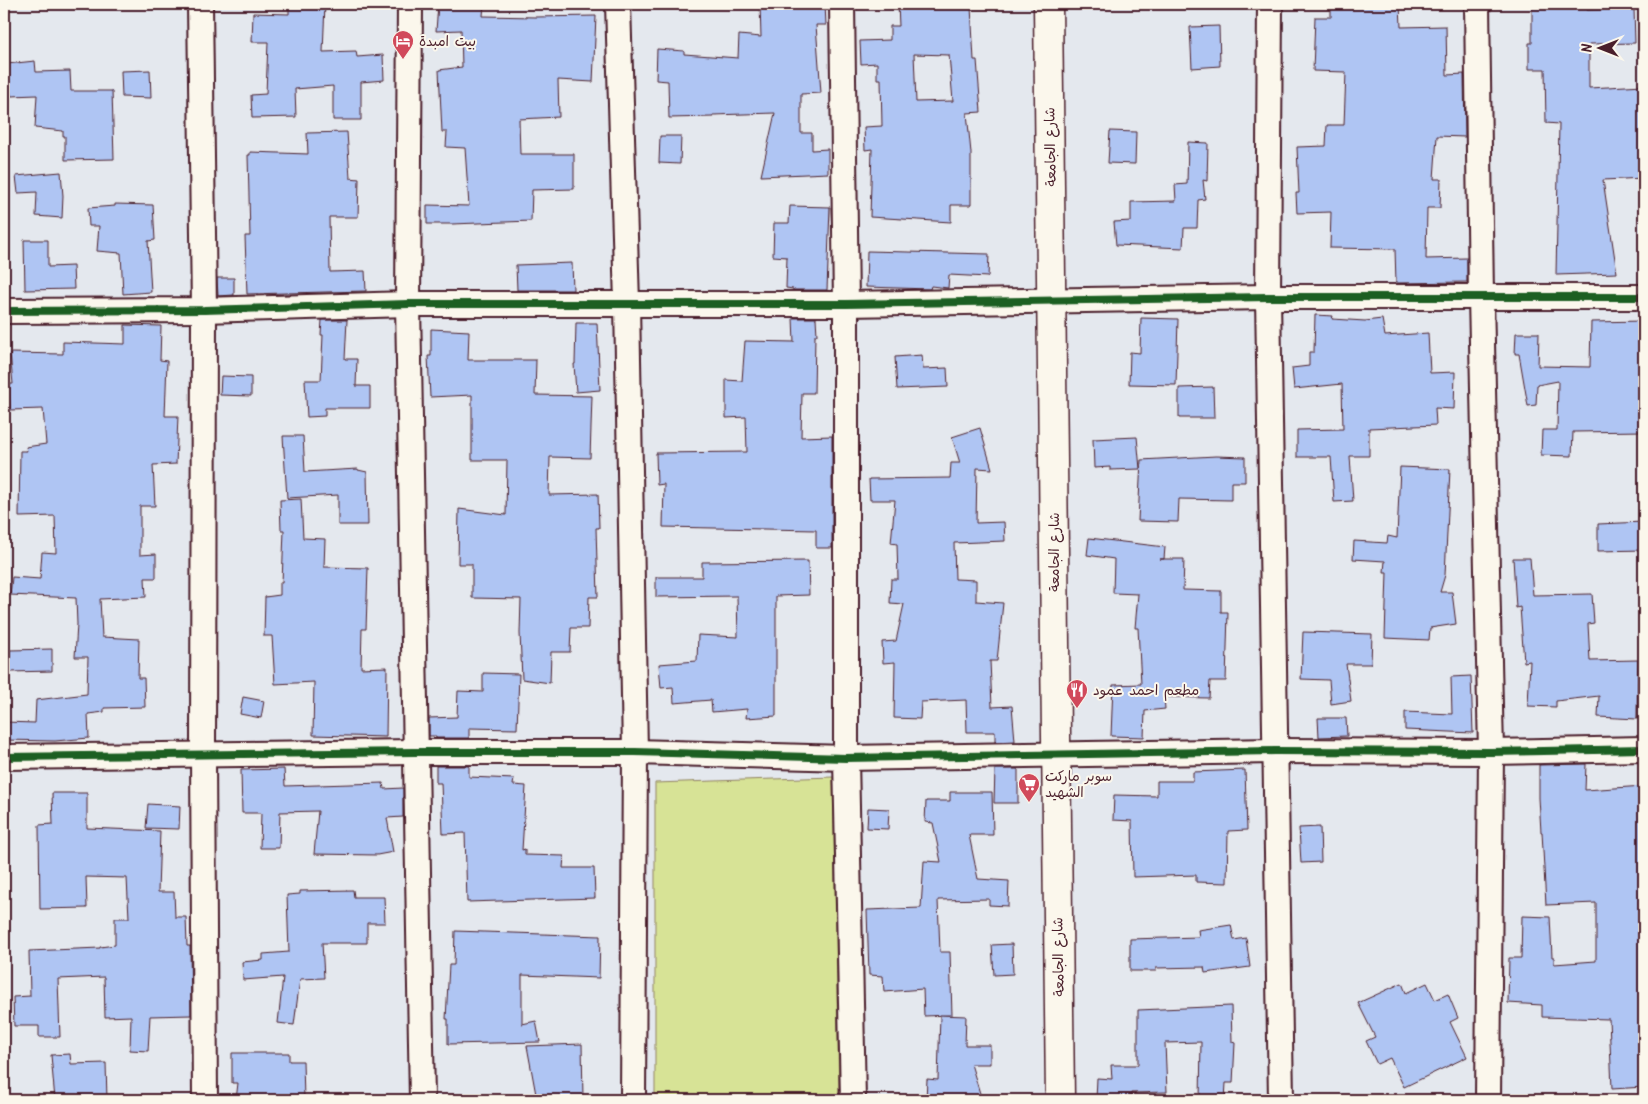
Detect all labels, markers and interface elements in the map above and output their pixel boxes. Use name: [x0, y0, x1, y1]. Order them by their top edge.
north arrow: [1576, 22, 1626, 72]
hotel icon: بيت امبدة: [391, 29, 415, 60]
place label: بيت امبدة: [419, 31, 476, 53]
text: N: [1577, 43, 1599, 52]
street label: شارع الجامعة: [1039, 107, 1063, 187]
street label: شارع الجامعة: [1044, 512, 1066, 592]
restaurant icon: مطعم احمد عمود: [1065, 678, 1089, 709]
place label: مطعم احمد عمود: [1093, 680, 1199, 702]
place label: سوبر ماركت الشهيد: [1045, 766, 1112, 804]
supermarket icon: سوبر ماركت الشهيد: [1017, 772, 1041, 803]
street label: شارع الجامعة: [1047, 917, 1071, 997]

